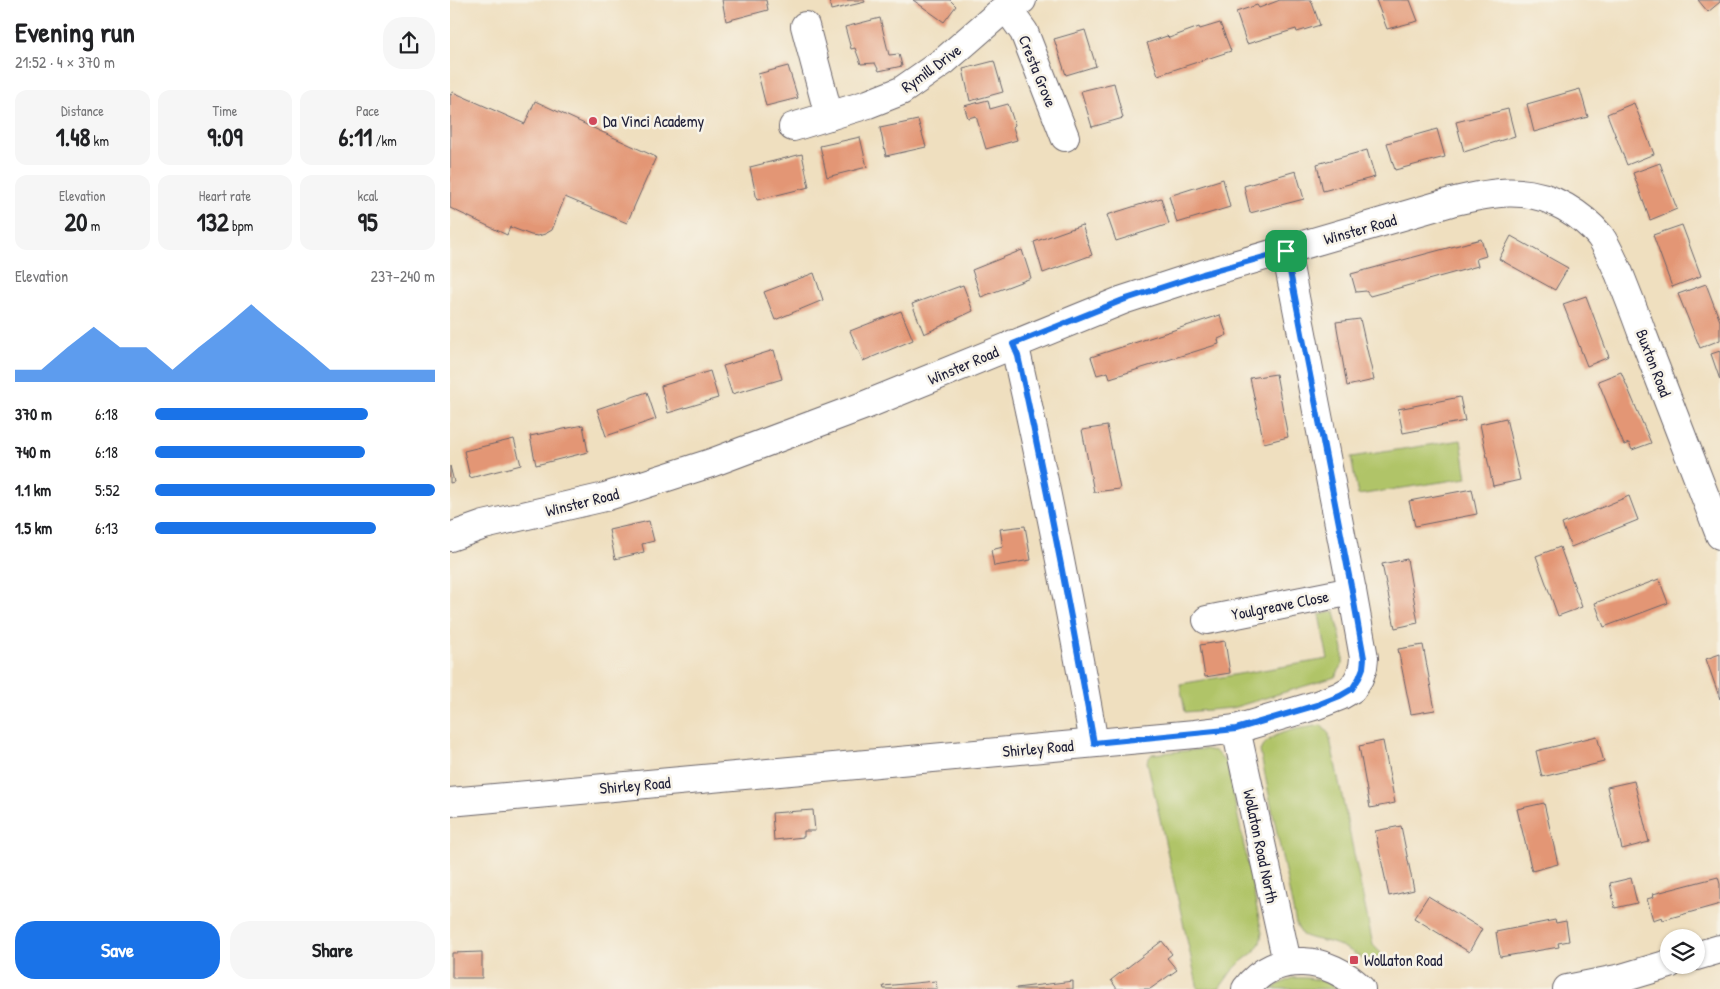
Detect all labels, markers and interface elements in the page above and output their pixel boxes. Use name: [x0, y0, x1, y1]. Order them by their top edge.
text: Evening run: [15, 13, 135, 51]
button: share: [383, 17, 435, 69]
street label: Cresta Grove: [1014, 32, 1063, 111]
street label: Rymill Drive: [897, 38, 966, 97]
text: 21:52 · 4 × 370 m: [15, 51, 115, 73]
text: Distance: [61, 101, 104, 120]
text: Time: [213, 101, 237, 120]
text: Pace: [356, 101, 379, 120]
place label: Da Vinci Academy: [603, 110, 705, 132]
marker: Da Vinci Academy: [587, 115, 599, 127]
text: 1.48: [56, 120, 90, 154]
text: 9:09: [207, 120, 243, 154]
text: 6:11: [338, 120, 372, 154]
text: km: [90, 131, 109, 150]
text: /km: [372, 131, 397, 150]
text: Elevation: [59, 186, 106, 205]
text: Heart rate: [199, 186, 251, 205]
text: kcal: [357, 186, 378, 205]
text: 20: [65, 205, 87, 239]
text: 132: [197, 205, 229, 239]
text: 95: [358, 205, 378, 239]
street label: Winster Road: [1321, 208, 1399, 250]
text: m: [87, 216, 100, 235]
text: bpm: [229, 216, 253, 235]
pin: [1265, 230, 1307, 272]
icon: arrive: [1272, 237, 1300, 265]
text: Elevation: [15, 265, 68, 287]
text: 237–240 m: [370, 265, 435, 287]
street label: Buxton Road: [1631, 326, 1677, 400]
street label: Winster Road: [924, 340, 1002, 390]
text: 370 m: [15, 403, 52, 425]
text: 6:18: [95, 403, 118, 425]
text: 740 m: [15, 441, 51, 463]
text: 6:18: [95, 441, 118, 463]
text: 1.1 km: [15, 479, 51, 501]
text: 5:52: [95, 479, 120, 501]
street label: Winster Road: [543, 482, 621, 522]
text: 1.5 km: [15, 517, 52, 539]
text: 6:13: [95, 517, 118, 539]
street label: Youlgreave Close: [1230, 585, 1331, 625]
street label: Shirley Road: [1002, 734, 1074, 762]
street label: Shirley Road: [599, 771, 671, 799]
street label: Wollaton Road North: [1238, 787, 1284, 905]
button: Save: [15, 921, 220, 979]
button: Share: [230, 921, 435, 979]
map controls: [1660, 929, 1705, 974]
button: layers: [1660, 929, 1705, 974]
place label: Wollaton Road: [1364, 949, 1443, 971]
marker: Wollaton Road: [1348, 954, 1360, 966]

